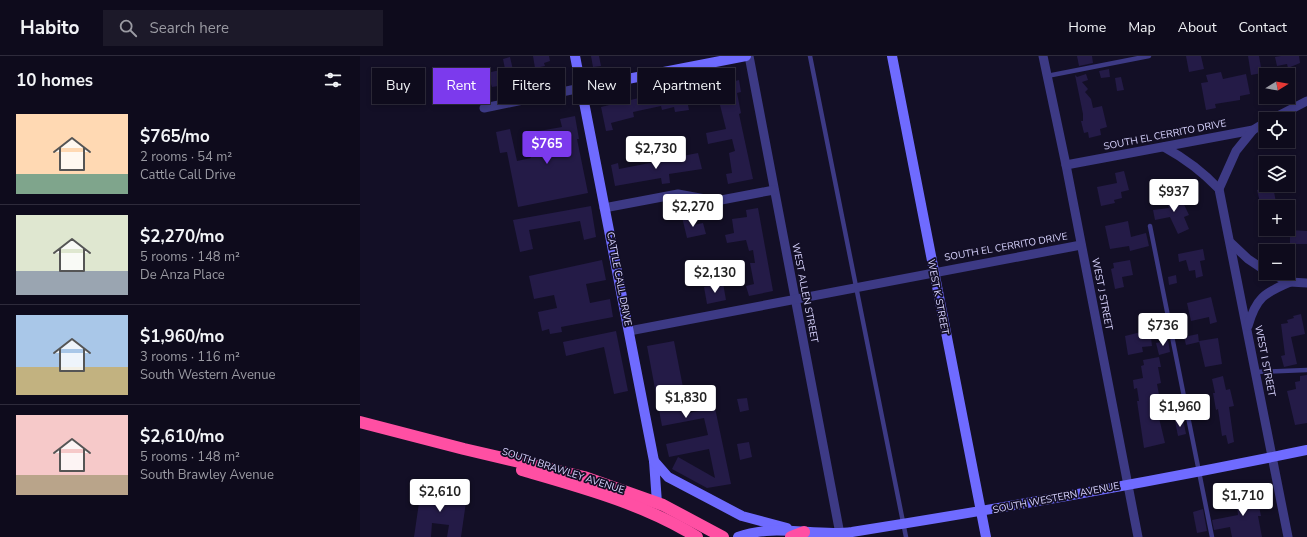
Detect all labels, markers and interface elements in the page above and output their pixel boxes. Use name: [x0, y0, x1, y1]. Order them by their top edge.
search box: [103, 10, 383, 46]
text: Habito: [20, 15, 79, 41]
icon: search: [117, 17, 139, 39]
text: Search here: [149, 18, 229, 38]
text: Home: [1068, 18, 1106, 37]
text: Map: [1128, 18, 1156, 37]
text: About: [1178, 18, 1217, 37]
text: Contact: [1239, 18, 1287, 37]
chip: Buy: [372, 68, 425, 104]
chip: Rent: [433, 68, 490, 104]
chip: Filters: [498, 68, 565, 104]
chip: New: [573, 68, 630, 104]
chip: Apartment: [638, 68, 735, 104]
north arrow: [1259, 68, 1295, 104]
map controls: [1259, 68, 1295, 280]
text: 10 homes: [16, 69, 93, 92]
icon: filters: [322, 69, 344, 91]
button: locate: [1259, 112, 1295, 148]
street label: SOUTH EL CERRITO DRIVE: [1102, 116, 1228, 154]
text: $765/mo: [140, 125, 210, 148]
icon: home: [48, 130, 96, 178]
pin: $765: [523, 131, 571, 165]
text: $765: [531, 135, 563, 153]
pin: $2,730: [623, 136, 689, 170]
text: $2,730: [635, 140, 677, 158]
text: 2 rooms · 54 m²: [140, 148, 232, 166]
button: layers: [1259, 156, 1295, 192]
text: Cattle Call Drive: [140, 166, 236, 184]
pin: $937: [1150, 179, 1198, 213]
text: $937: [1158, 183, 1190, 201]
pin: $2,270: [660, 194, 726, 228]
text: $2,270: [672, 198, 714, 216]
button: +: [1259, 200, 1295, 236]
text: $2,270/mo: [140, 225, 224, 248]
street label: SOUTH EL CERRITO DRIVE: [943, 229, 1069, 265]
icon: home: [48, 231, 96, 279]
street label: CATTLE CALL DRIVE: [603, 231, 635, 327]
street label: WEST ALLEN STREET: [788, 242, 822, 344]
button: −: [1259, 244, 1295, 280]
text: 5 rooms · 148 m²: [140, 248, 240, 266]
street label: WEST J STREET: [1088, 257, 1116, 331]
street label: WEST K STREET: [924, 258, 952, 336]
pin: $2,130: [682, 260, 748, 294]
text: $2,130: [694, 264, 736, 282]
text: De Anza Place: [140, 266, 225, 284]
pin: $736: [1139, 313, 1187, 347]
text: $736: [1147, 317, 1179, 335]
street label: WEST I STREET: [1251, 324, 1279, 398]
text: $1,960/mo: [140, 325, 224, 348]
icon: home: [48, 331, 96, 379]
text: 3 rooms · 116 m²: [140, 348, 240, 366]
text: South Western Avenue: [140, 366, 275, 384]
pin: $1,830: [653, 385, 719, 419]
text: $1,830: [665, 389, 707, 407]
pin: $1,960: [1147, 394, 1213, 428]
text: $1,960: [1159, 398, 1201, 416]
text: $2,610/mo: [140, 425, 224, 448]
icon: home: [48, 431, 96, 479]
street label: SOUTH BRAWLEY AVENUE: [500, 445, 626, 497]
text: 5 rooms · 148 m²: [140, 448, 240, 466]
text: South Brawley Avenue: [140, 466, 274, 484]
pin: $2,610: [407, 479, 473, 513]
street label: SOUTH WESTERN AVENUE: [992, 479, 1121, 517]
text: $2,610: [419, 483, 461, 501]
pin: $1,710: [1210, 483, 1276, 517]
text: $1,710: [1222, 487, 1264, 505]

